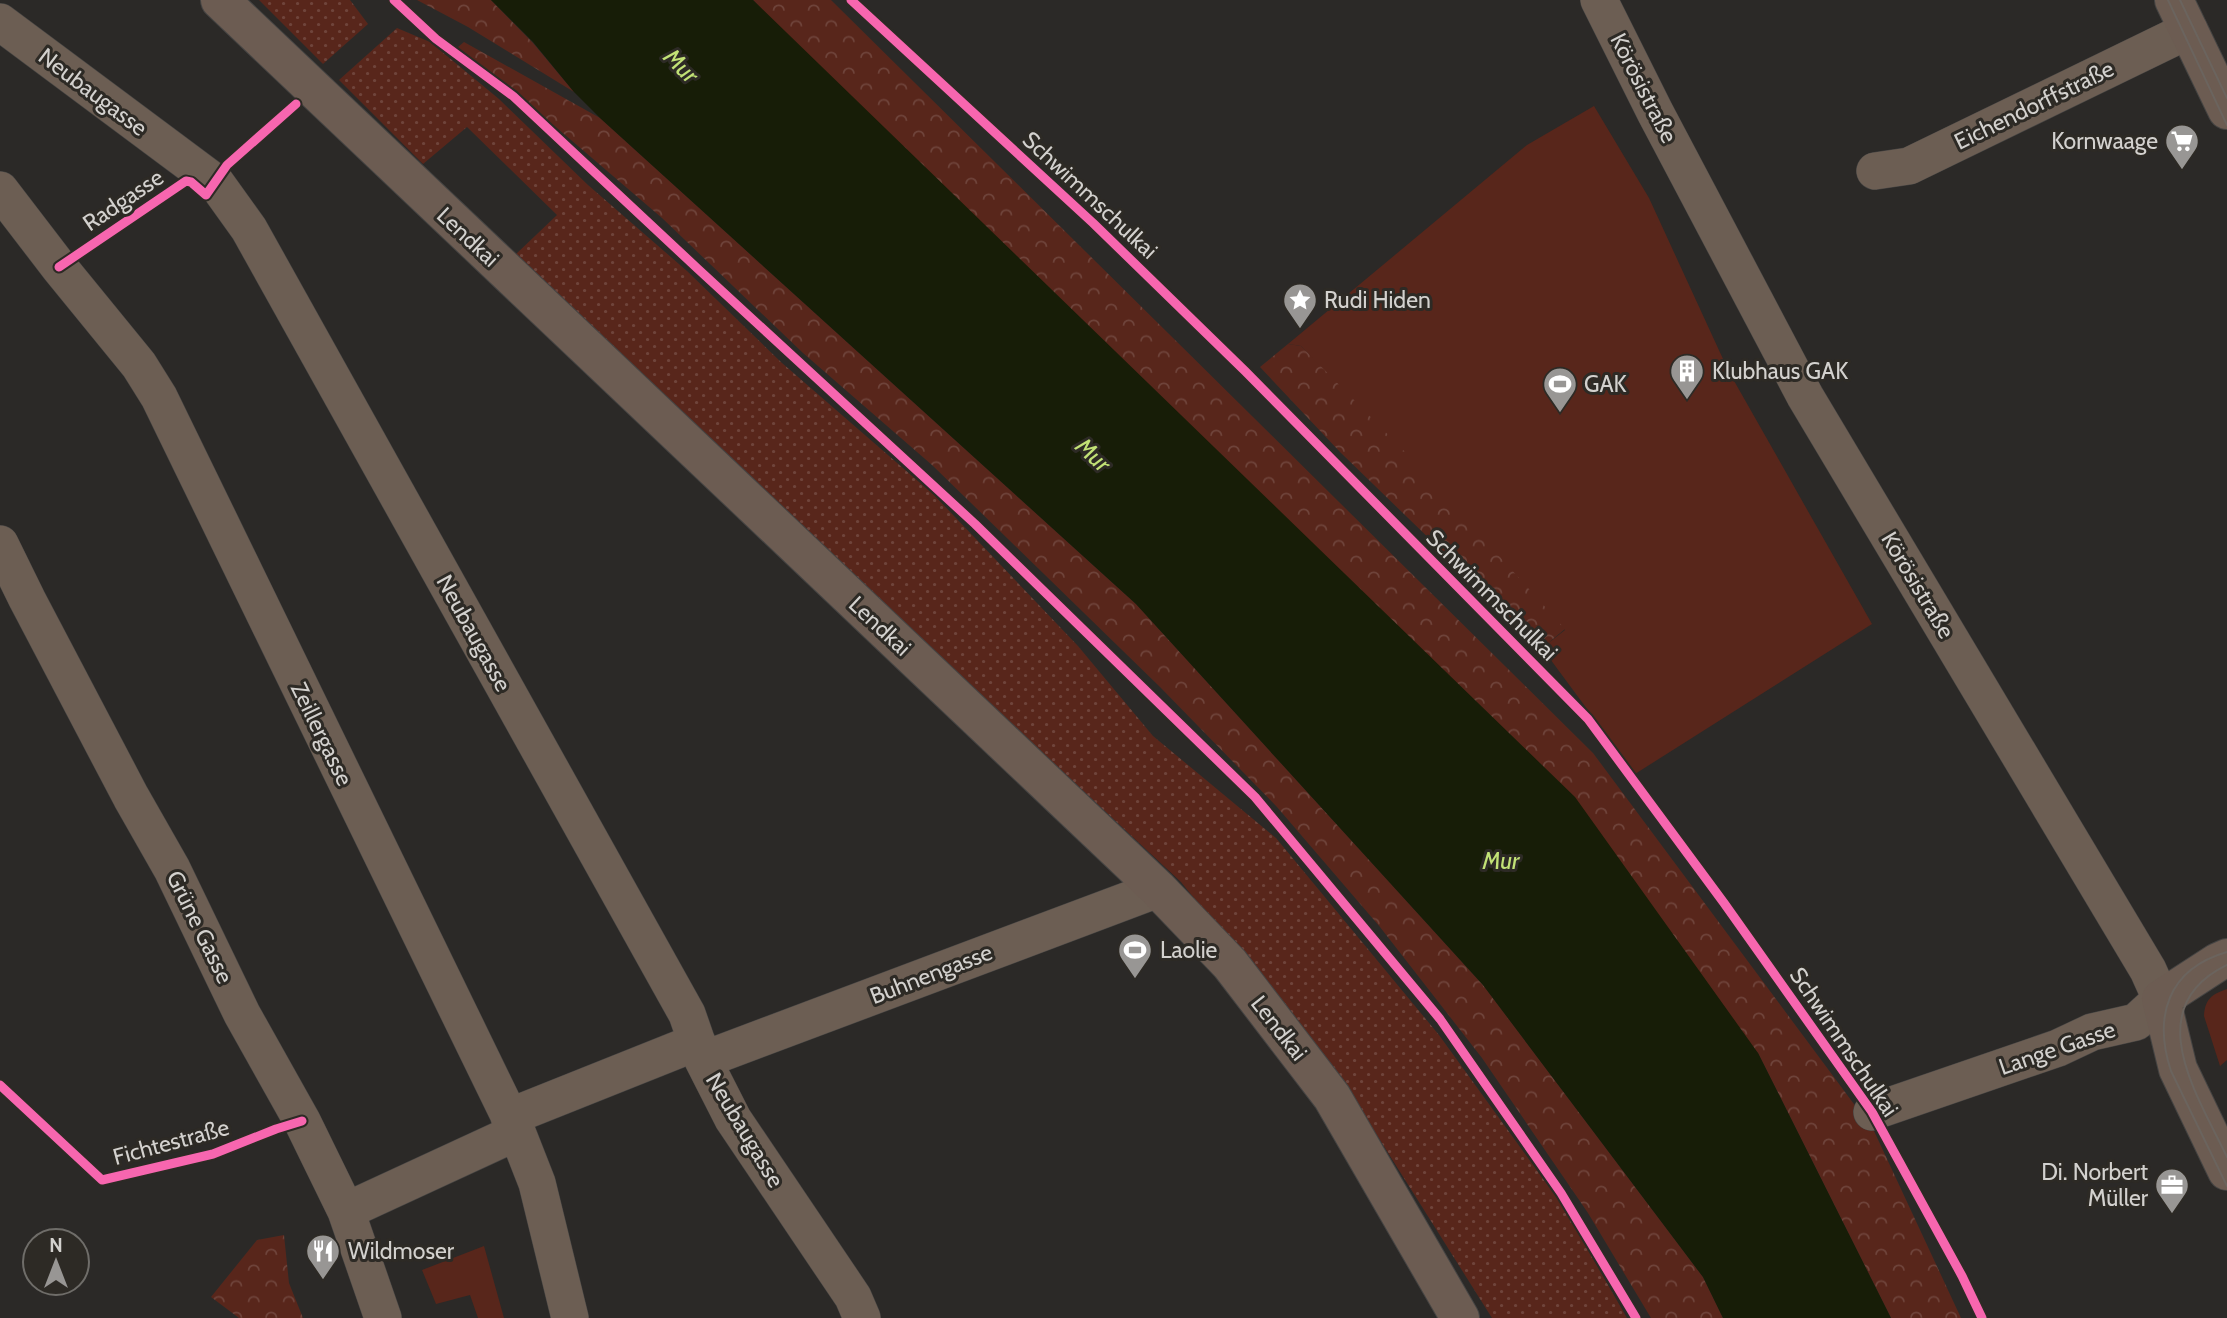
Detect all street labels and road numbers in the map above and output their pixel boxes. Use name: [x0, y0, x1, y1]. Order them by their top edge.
street label: Körösistraße: [1604, 29, 1684, 148]
street label: Neubaugasse: [33, 42, 153, 142]
street label: Eichendorffstraße: [1950, 54, 2118, 156]
street label: Schwimmschulkai: [1017, 125, 1163, 265]
street label: Radgasse: [78, 163, 169, 237]
street label: Lendkai: [431, 201, 505, 273]
street label: Schwimmschulkai: [1421, 524, 1563, 666]
street label: Körösistraße: [1875, 527, 1961, 644]
street label: Neubaugasse: [431, 570, 518, 696]
street label: Lendkai: [843, 590, 917, 662]
street label: Zeillergasse: [285, 678, 359, 790]
street label: Grüne Gasse: [161, 866, 239, 988]
street label: Buhnengasse: [866, 938, 996, 1010]
street label: Schwimmschulkai: [1784, 962, 1904, 1122]
street label: Lendkai: [1245, 990, 1313, 1066]
street label: Lange Gasse: [1995, 1015, 2119, 1081]
street label: Neubaugasse: [700, 1068, 790, 1193]
street label: Fichtestraße: [110, 1113, 232, 1171]

